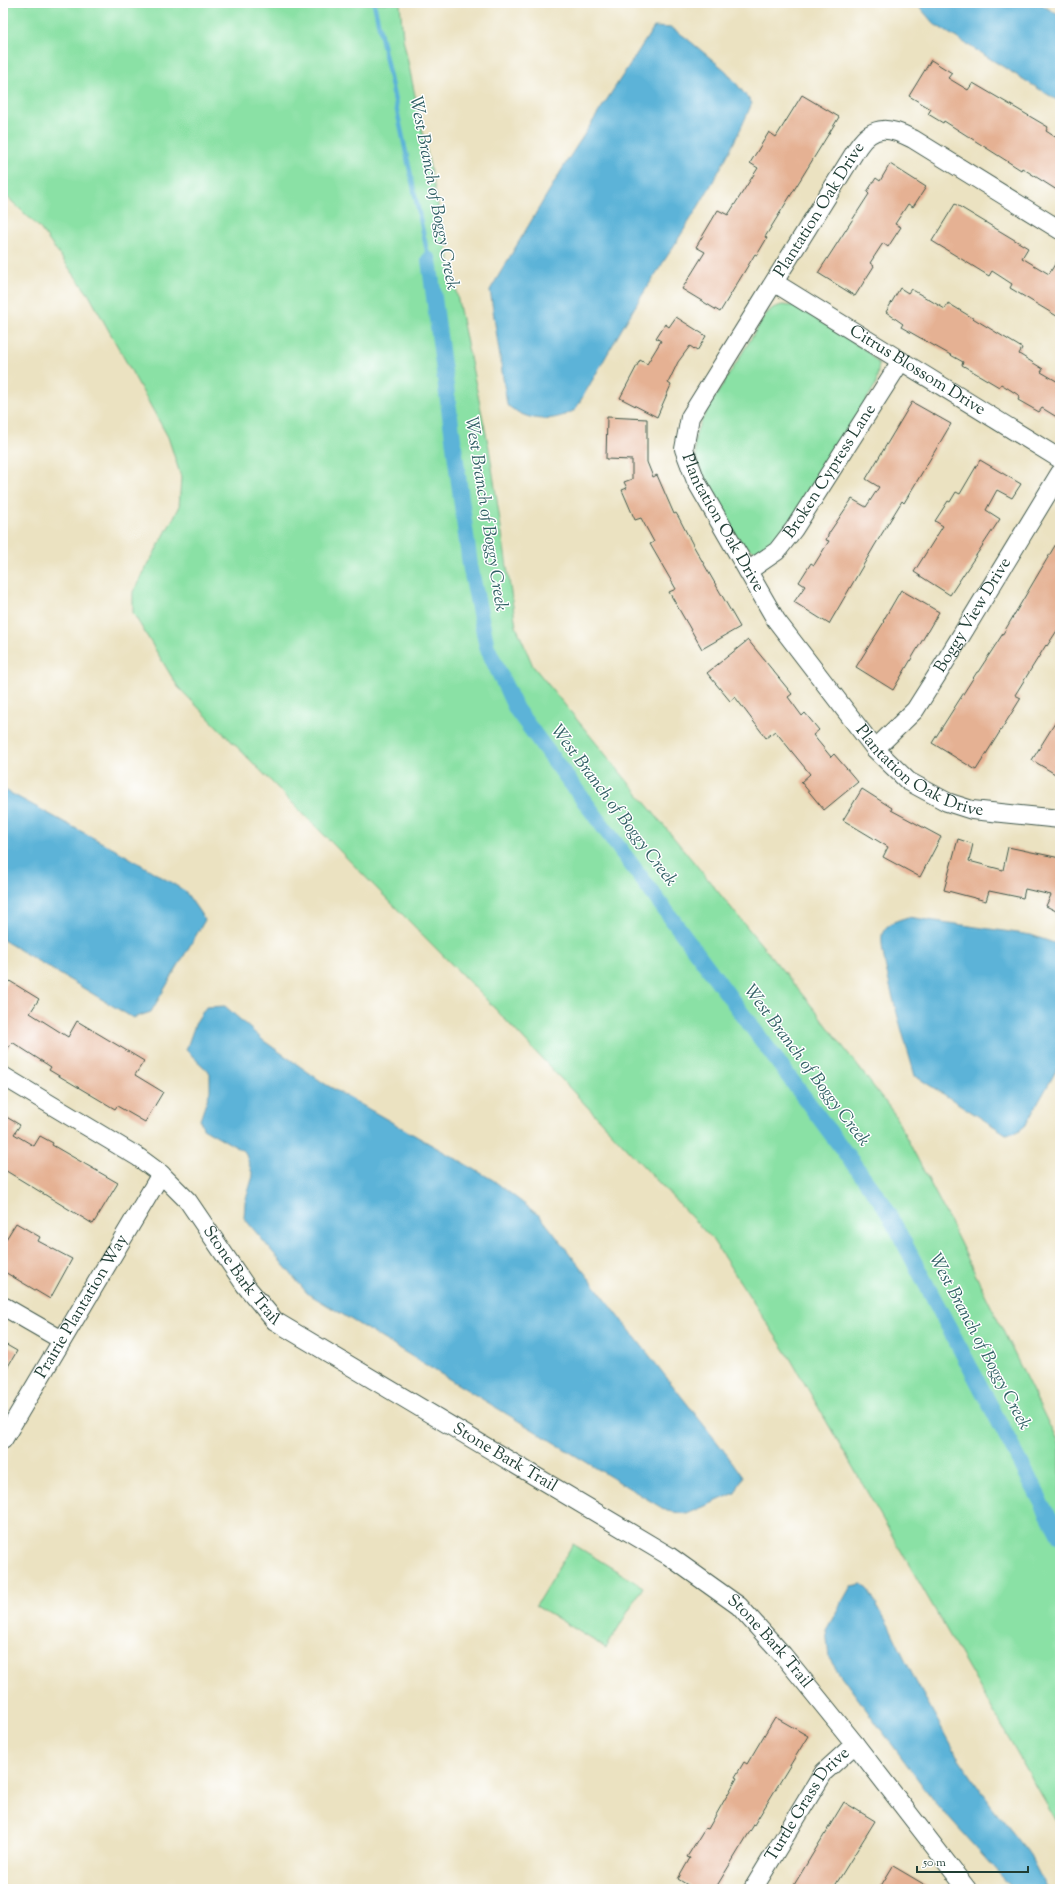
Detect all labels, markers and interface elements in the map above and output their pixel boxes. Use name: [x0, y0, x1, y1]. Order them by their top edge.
water label: West Branch of Boggy Creek: [401, 94, 465, 292]
street label: Plantation Oak Drive: [769, 138, 871, 282]
street label: Citrus Blossom Drive: [844, 319, 990, 422]
street label: Broken Cypress Lane: [779, 400, 882, 544]
water label: West Branch of Boggy Creek: [457, 415, 513, 613]
street label: Plantation Oak Drive: [675, 450, 770, 597]
street label: Boggy View Drive: [929, 553, 1018, 678]
water label: West Branch of Boggy Creek: [543, 720, 683, 892]
street label: Plantation Oak Drive: [849, 720, 985, 823]
water label: West Branch of Boggy Creek: [736, 980, 876, 1152]
street label: Stone Bark Trail: [196, 1221, 284, 1333]
street label: Prairie Plantation Way: [30, 1230, 135, 1383]
water label: West Branch of Boggy Creek: [921, 1249, 1037, 1435]
street label: Stone Bark Trail: [448, 1417, 562, 1499]
street label: Stone Bark Trail: [722, 1589, 818, 1694]
street label: Turtle Grass Drive: [760, 1742, 855, 1866]
scale bar: [917, 1848, 1028, 1874]
text: 50 m: [922, 1854, 946, 1872]

